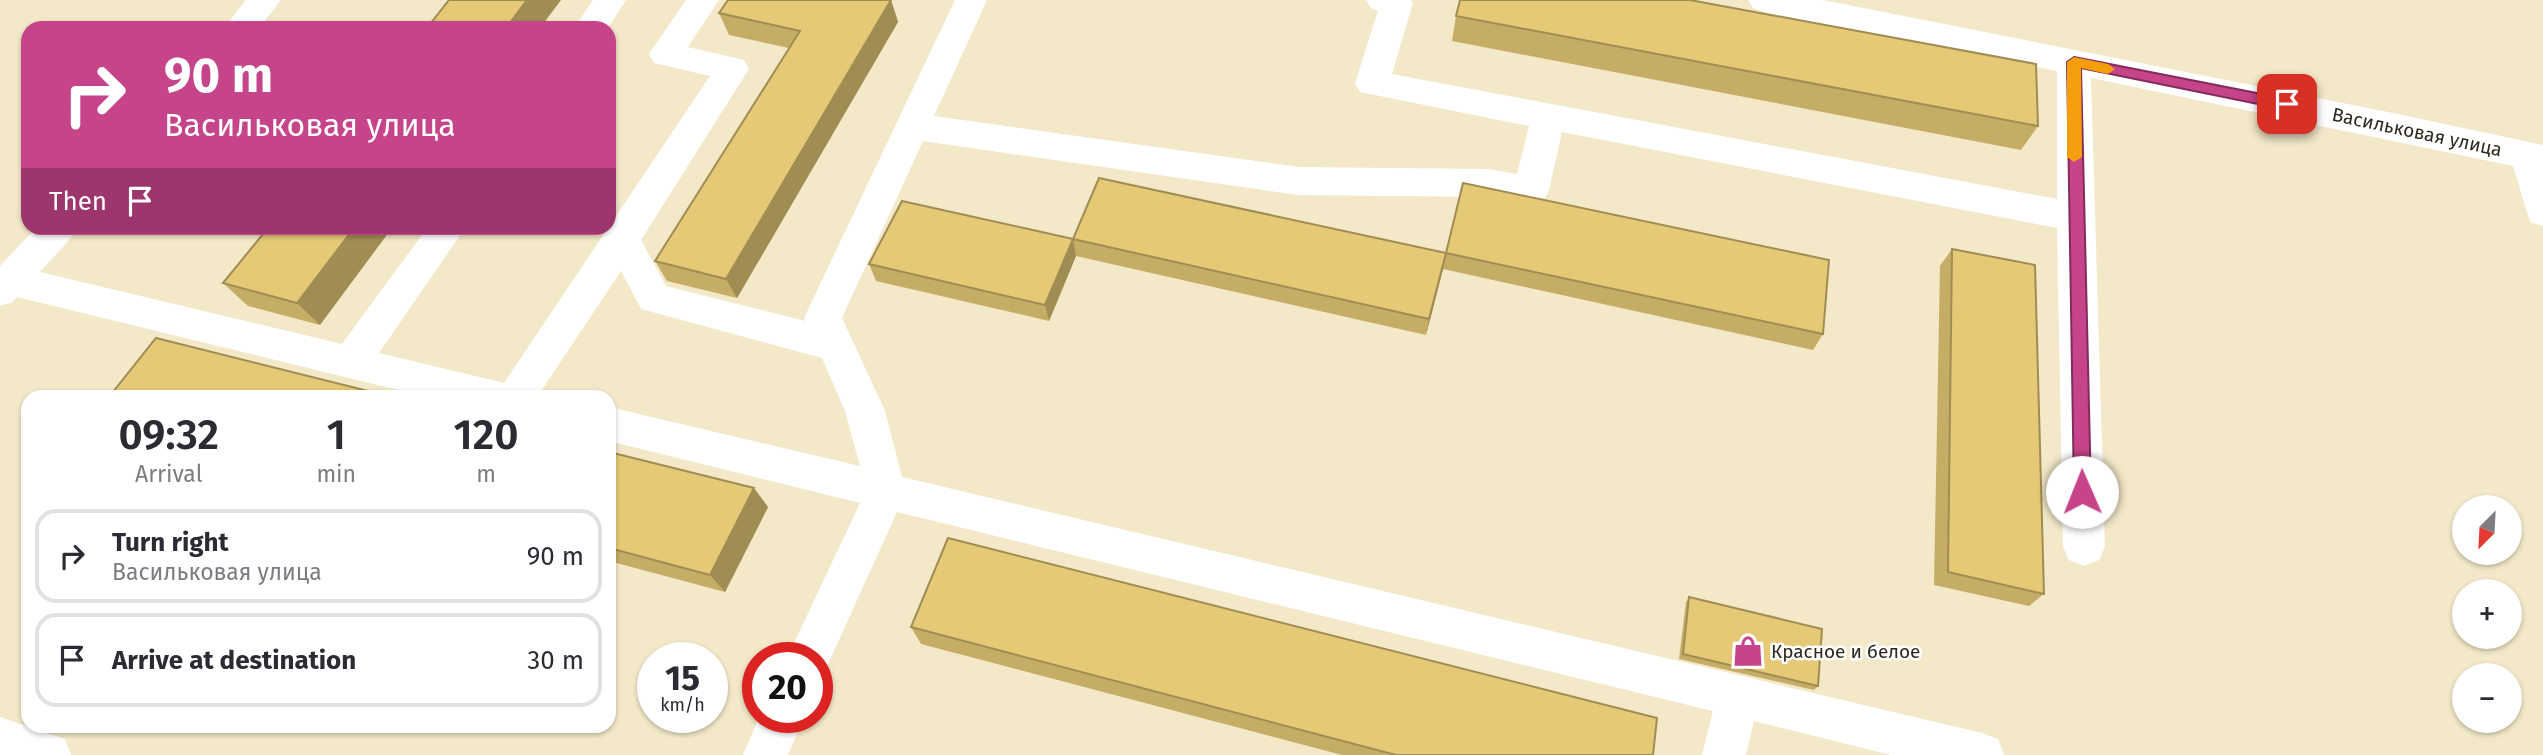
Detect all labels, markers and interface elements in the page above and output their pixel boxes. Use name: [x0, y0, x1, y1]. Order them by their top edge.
text: 90 m: [164, 46, 273, 105]
icon: right: [49, 49, 140, 140]
pin: [2257, 74, 2317, 134]
icon: arrive: [2268, 85, 2306, 123]
street label: Васильковая улица: [2330, 103, 2504, 161]
text: Васильковая улица: [164, 106, 456, 144]
icon: arrive: [121, 182, 159, 220]
text: Then: [49, 186, 107, 217]
text: 09:32: [118, 410, 219, 460]
text: 1: [327, 410, 346, 460]
text: 120: [454, 410, 519, 460]
position arrow: [2045, 455, 2119, 529]
text: Arrival: [135, 460, 202, 488]
text: min: [316, 460, 356, 488]
text: m: [476, 460, 496, 488]
north arrow: [2452, 495, 2522, 565]
map controls: [2452, 495, 2522, 733]
text: Turn right: [112, 527, 229, 558]
icon: right: [53, 537, 91, 575]
text: 90 m: [527, 541, 584, 572]
text: Васильковая улица: [112, 558, 322, 586]
button: +: [2452, 579, 2522, 649]
shop icon: Красное и белое: [1731, 634, 1765, 668]
place label: Красное и белое: [1771, 640, 1920, 663]
icon: arrive: [53, 641, 91, 679]
speed limit sign: 20: [742, 642, 833, 733]
text: Arrive at destination: [112, 645, 356, 676]
text: 30 m: [527, 645, 584, 676]
text: 15: [665, 657, 700, 699]
button: −: [2452, 663, 2522, 733]
text: km/h: [660, 694, 705, 716]

